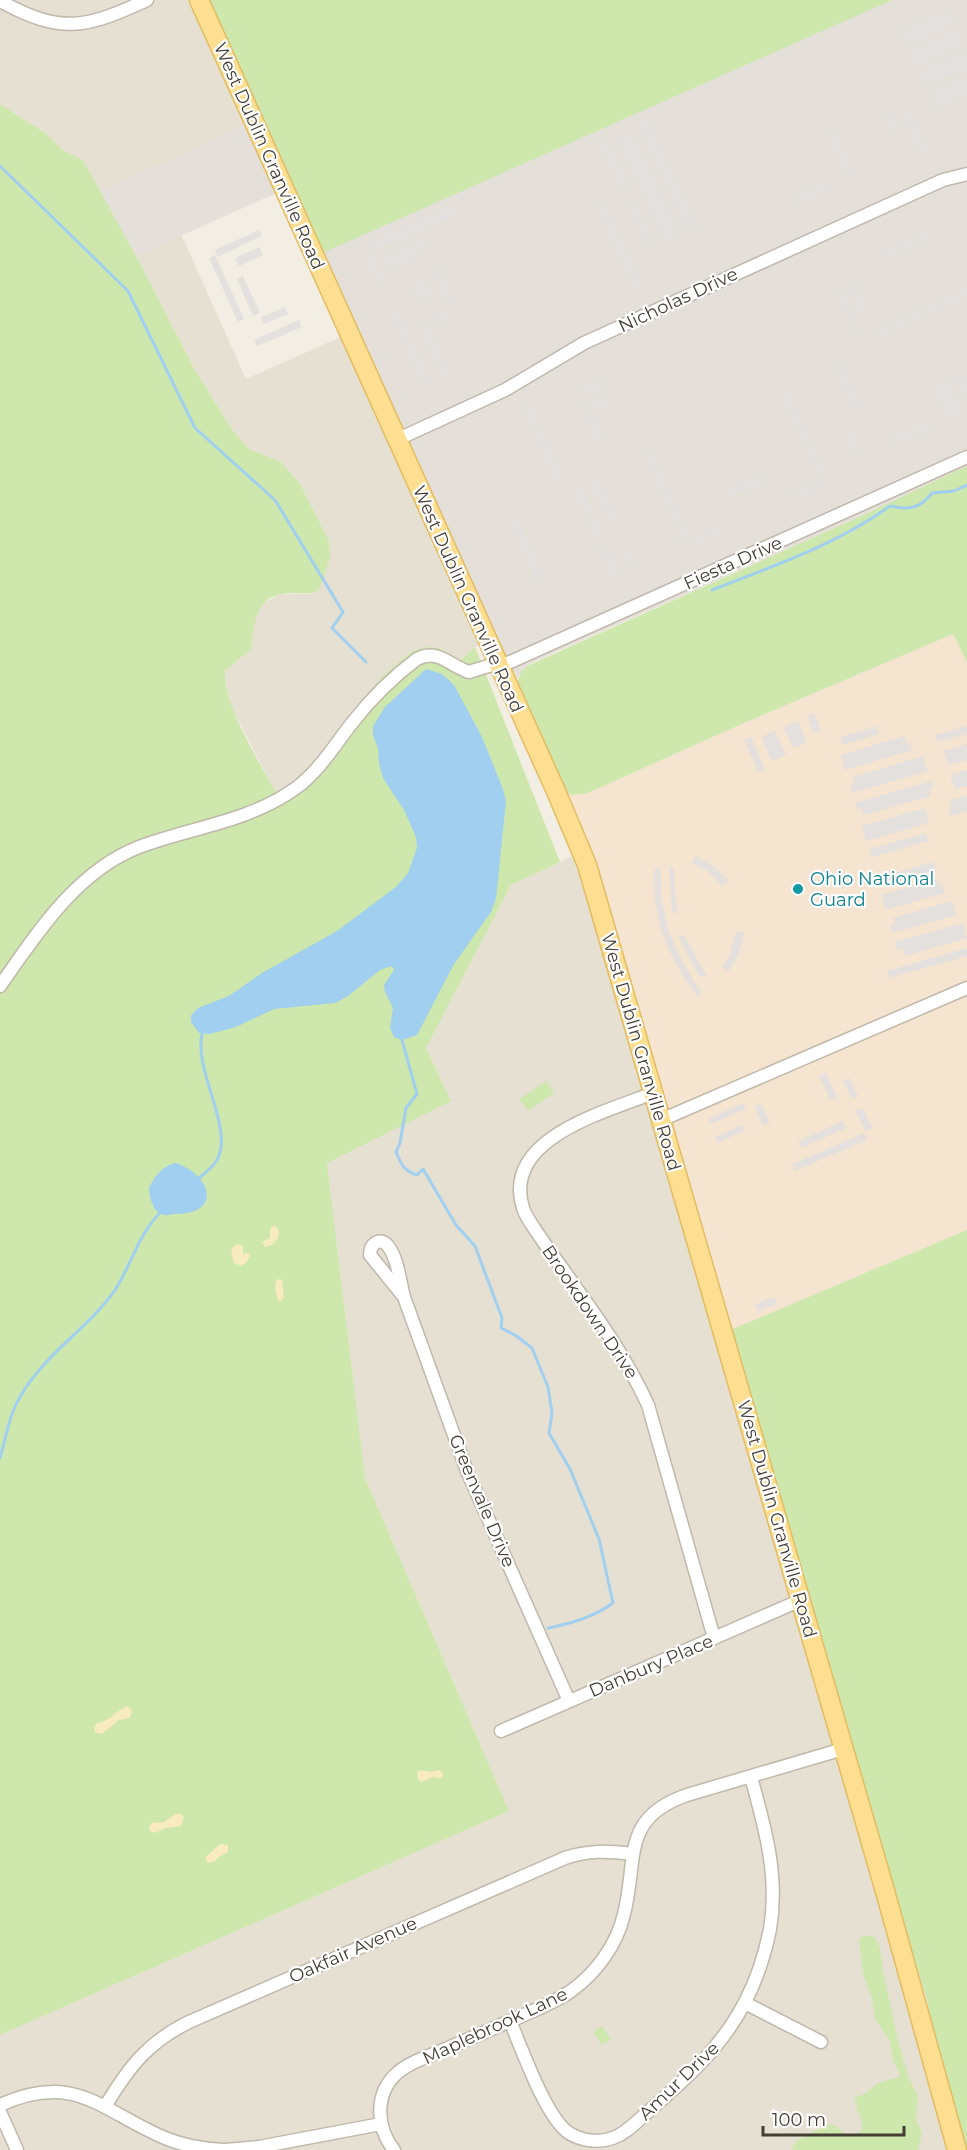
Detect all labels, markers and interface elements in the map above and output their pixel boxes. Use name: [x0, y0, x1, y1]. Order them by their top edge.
street label: West Dublin Granville Road: [209, 39, 329, 273]
street label: Nicholas Drive: [615, 263, 741, 337]
street label: West Dublin Granville Road: [408, 482, 528, 716]
street label: Fiesta Drive: [680, 531, 786, 594]
place label: Ohio National Guard: [810, 868, 934, 911]
marker: Ohio National Guard: [791, 882, 805, 896]
street label: West Dublin Granville Road: [596, 931, 686, 1173]
street label: Brookdown Drive: [537, 1241, 643, 1383]
street label: West Dublin Granville Road: [732, 1398, 822, 1640]
street label: Greenvale Drive: [444, 1431, 520, 1571]
street label: Danbury Place: [586, 1630, 717, 1702]
street label: Oakfair Avenue: [286, 1912, 421, 1988]
street label: Maplebrook Lane: [419, 1983, 571, 2069]
street label: Amur Drive: [634, 2037, 724, 2125]
scale bar: [763, 2099, 904, 2137]
text: 100 m: [772, 2109, 826, 2131]

